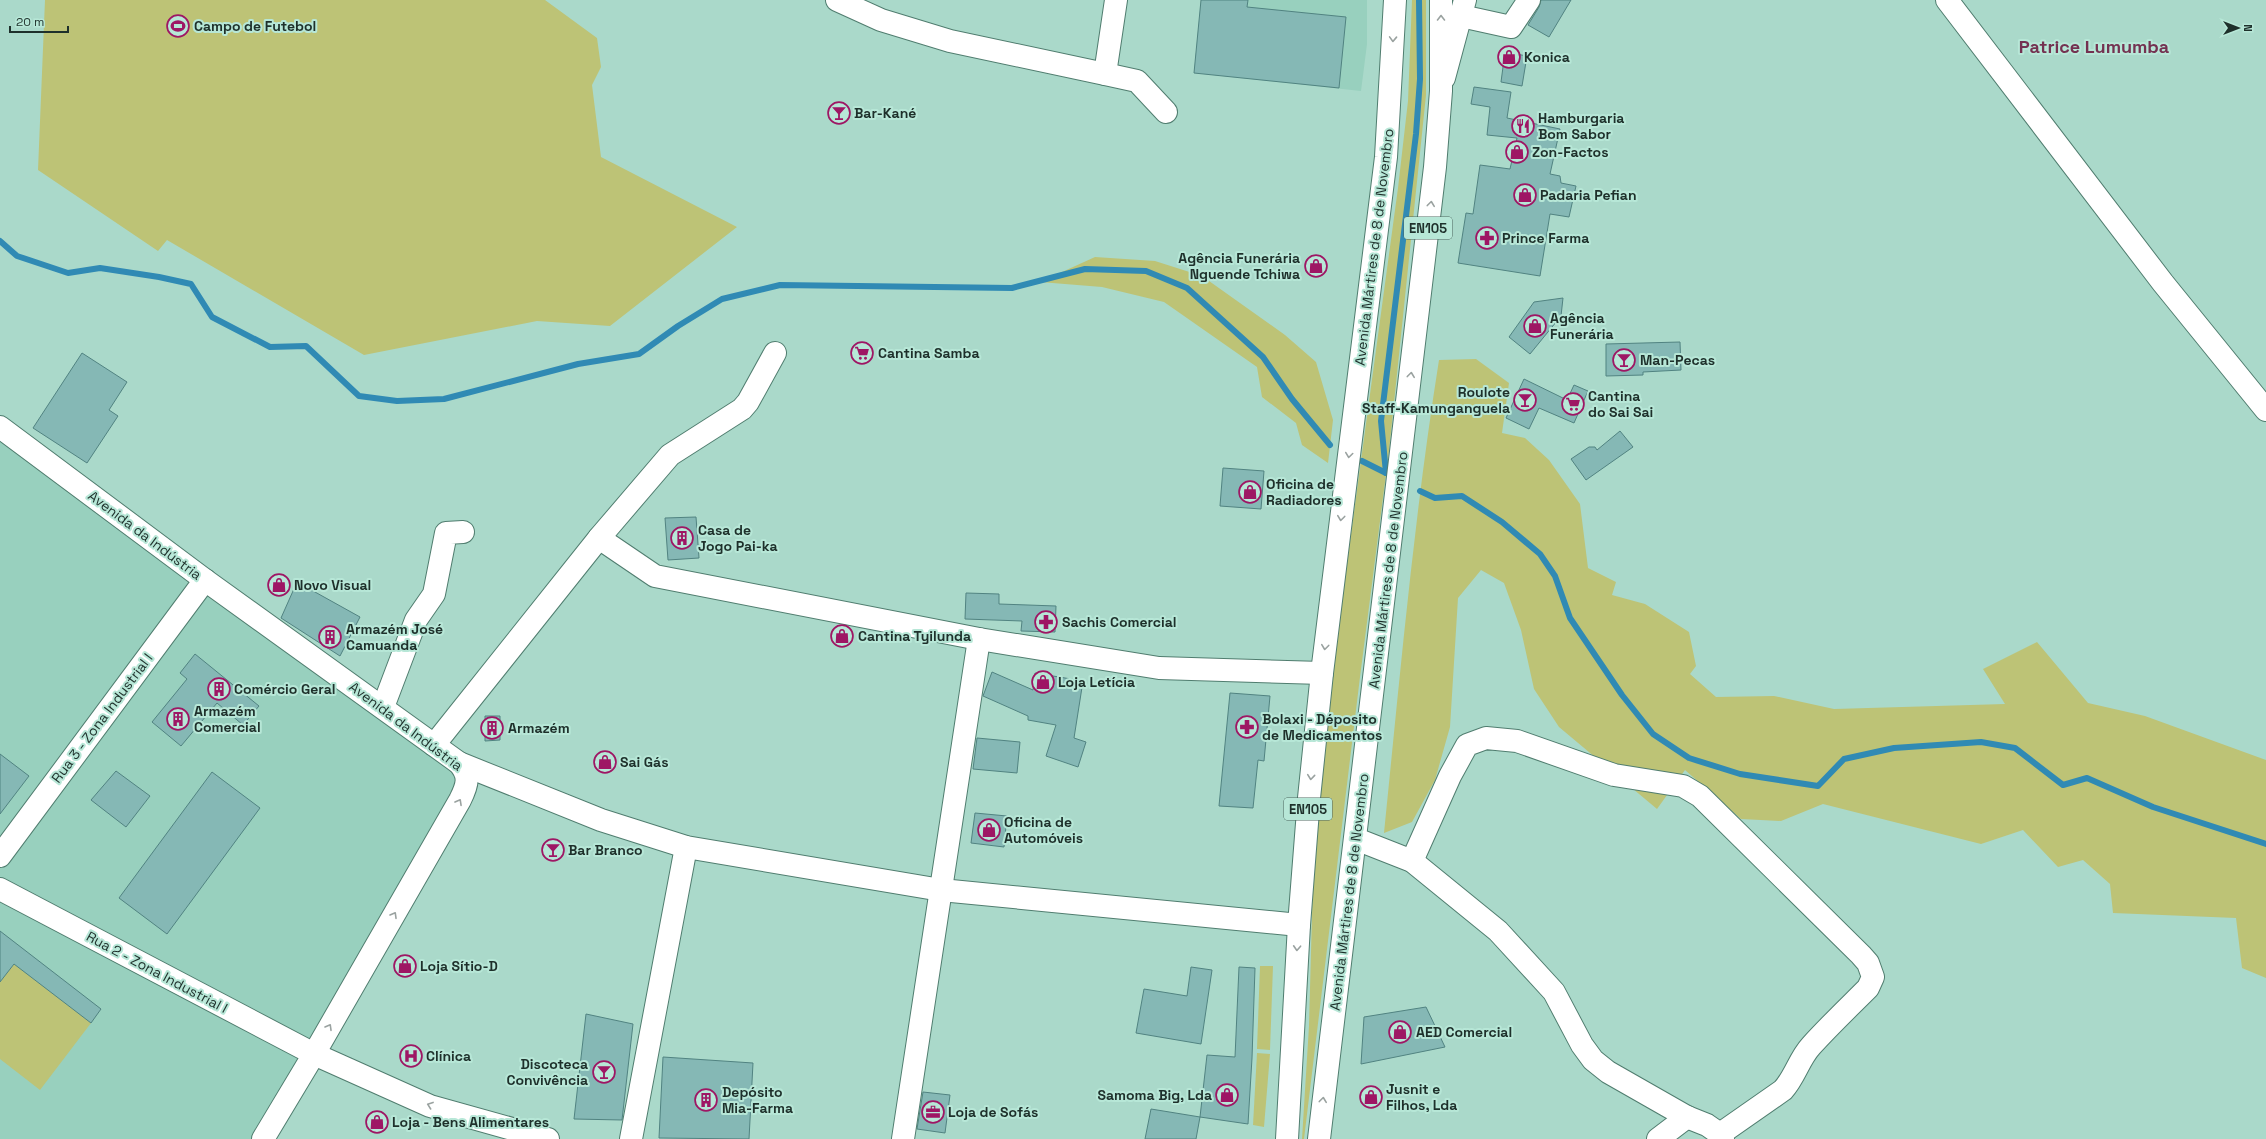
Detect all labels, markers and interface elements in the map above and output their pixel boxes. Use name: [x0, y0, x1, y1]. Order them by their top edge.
scale bar: [10, 8, 68, 34]
north arrow: [2218, 8, 2258, 48]
sports icon: Campo de Futebol: [165, 13, 191, 39]
text: 20 m: [16, 14, 44, 30]
one-way arrow: [1437, 15, 1445, 21]
place label: Campo de Futebol: [194, 17, 316, 35]
text: N: [2241, 24, 2255, 32]
district label: Patrice Lumumba: [2019, 35, 2170, 58]
one-way arrow: [1389, 36, 1398, 42]
shop icon: Konica: [1496, 44, 1522, 70]
place label: Konica: [1524, 48, 1570, 66]
bar icon: Bar-Kané: [826, 100, 852, 126]
place label: Bar-Kané: [854, 104, 916, 122]
place label: Hamburgaria Bom Sabor: [1538, 109, 1624, 143]
restaurant icon: Hamburgaria Bom Sabor: [1510, 113, 1536, 139]
street label: Avenida Mártires de 8 de Novembro: [1351, 128, 1397, 366]
shop icon: Zon-Factos: [1504, 139, 1530, 165]
place label: Zon-Factos: [1532, 143, 1609, 161]
shop icon: Padaria Pefian: [1512, 182, 1538, 208]
place label: Padaria Pefian: [1540, 186, 1637, 204]
one-way arrow: [1426, 201, 1435, 207]
road number: EN105: [1404, 217, 1452, 239]
pharmacy icon: Prince Farma: [1474, 225, 1500, 251]
place label: Prince Farma: [1502, 229, 1589, 247]
place label: Agência Funerária Nguende Tchiwa: [1178, 249, 1300, 283]
shop icon: Agência Funerária Nguende Tchiwa: [1303, 253, 1329, 279]
place label: Agência Funerária: [1550, 309, 1614, 343]
shop icon: Agência Funerária: [1522, 313, 1548, 339]
supermarket icon: Cantina Samba: [849, 340, 875, 366]
place label: Cantina Samba: [878, 344, 979, 362]
bar icon: Man-Pecas: [1611, 347, 1637, 373]
place label: Man-Pecas: [1640, 351, 1715, 369]
one-way arrow: [1406, 371, 1415, 378]
place label: Roulote Staff-Kamunganguela: [1362, 383, 1510, 417]
bar icon: Roulote Staff-Kamunganguela: [1512, 387, 1538, 413]
place label: Cantina do Sai Sai: [1588, 387, 1653, 421]
supermarket icon: Cantina do Sai Sai: [1560, 391, 1586, 417]
street label: Avenida Mártires de 8 de Novembro: [1365, 451, 1411, 689]
one-way arrow: [1345, 452, 1354, 458]
place label: Oficina de Radiadores: [1266, 475, 1342, 509]
shop icon: Oficina de Radiadores: [1237, 479, 1263, 505]
street label: Avenida da Indústria: [85, 486, 205, 584]
one-way arrow: [1337, 515, 1346, 521]
place label: Casa de Jogo Pai-ka: [698, 521, 778, 555]
building icon: Casa de Jogo Pai-ka: [669, 525, 695, 551]
shop icon: Novo Visual: [266, 572, 292, 598]
place label: Novo Visual: [294, 576, 371, 594]
pharmacy icon: Sachis Comercial: [1033, 609, 1059, 635]
place label: Sachis Comercial: [1062, 613, 1177, 631]
place label: Armazém José Camuanda: [346, 620, 443, 654]
shop icon: Cantina Tyilunda: [829, 623, 855, 649]
building icon: Armazém José Camuanda: [317, 624, 343, 650]
place label: Cantina Tyilunda: [858, 627, 971, 645]
one-way arrow: [1321, 644, 1330, 650]
street label: Rua 3 - Zona Industrial I: [47, 650, 157, 786]
shop icon: Loja Letícia: [1030, 669, 1056, 695]
place label: Loja Letícia: [1058, 673, 1135, 691]
building icon: Comércio Geral: [206, 676, 232, 702]
street label: Avenida da Indústria: [346, 677, 466, 775]
place label: Comércio Geral: [234, 680, 336, 698]
place label: Armazém Comercial: [194, 702, 261, 736]
building icon: Armazém Comercial: [165, 706, 191, 732]
place label: Bolaxi - Déposito de Medicamentos: [1262, 710, 1382, 744]
pharmacy icon: Bolaxi - Déposito de Medicamentos: [1234, 714, 1260, 740]
building icon: Armazém: [479, 715, 505, 741]
place label: Armazém: [508, 719, 570, 737]
shop icon: Sai Gás: [592, 749, 618, 775]
place label: Sai Gás: [620, 753, 669, 771]
street label: Avenida Mártires de 8 de Novembro: [1326, 773, 1372, 1011]
one-way arrow: [1307, 774, 1316, 780]
road number: EN105: [1284, 798, 1332, 820]
one-way arrow: [454, 799, 461, 806]
place label: Oficina de Automóveis: [1004, 813, 1083, 847]
shop icon: Oficina de Automóveis: [976, 817, 1002, 843]
bar icon: Bar Branco: [540, 837, 566, 863]
place label: Bar Branco: [568, 841, 643, 859]
one-way arrow: [389, 911, 396, 919]
street label: Rua 2 - Zona Industrial I: [83, 927, 231, 1017]
one-way arrow: [1293, 945, 1302, 951]
shop icon: Loja Sítio-D: [392, 953, 418, 979]
place label: Loja Sítio-D: [420, 957, 498, 975]
shop icon: AED Comercial: [1387, 1019, 1413, 1045]
place label: AED Comercial: [1416, 1023, 1512, 1041]
one-way arrow: [325, 1024, 332, 1031]
hospital icon: Clínica: [398, 1043, 424, 1069]
place label: Clínica: [426, 1047, 471, 1065]
place label: Discoteca Convivência: [506, 1055, 588, 1089]
bar icon: Discoteca Convivência: [591, 1059, 617, 1085]
place label: Jusnit e Filhos, Lda: [1386, 1080, 1457, 1114]
shop icon: Samoma Big, Lda: [1214, 1082, 1240, 1108]
place label: Depósito Mia-Farma: [722, 1083, 793, 1117]
shop icon: Jusnit e Filhos, Lda: [1358, 1084, 1384, 1110]
place label: Samoma Big, Lda: [1097, 1086, 1212, 1104]
building icon: Depósito Mia-Farma: [693, 1087, 719, 1113]
one-way arrow: [1318, 1097, 1327, 1103]
office icon: Loja de Sofás: [920, 1099, 946, 1125]
one-way arrow: [426, 1101, 433, 1110]
place label: Loja de Sofás: [948, 1103, 1038, 1121]
shop icon: Loja - Bens Alimentares: [364, 1109, 390, 1135]
place label: Loja - Bens Alimentares: [392, 1113, 549, 1131]

